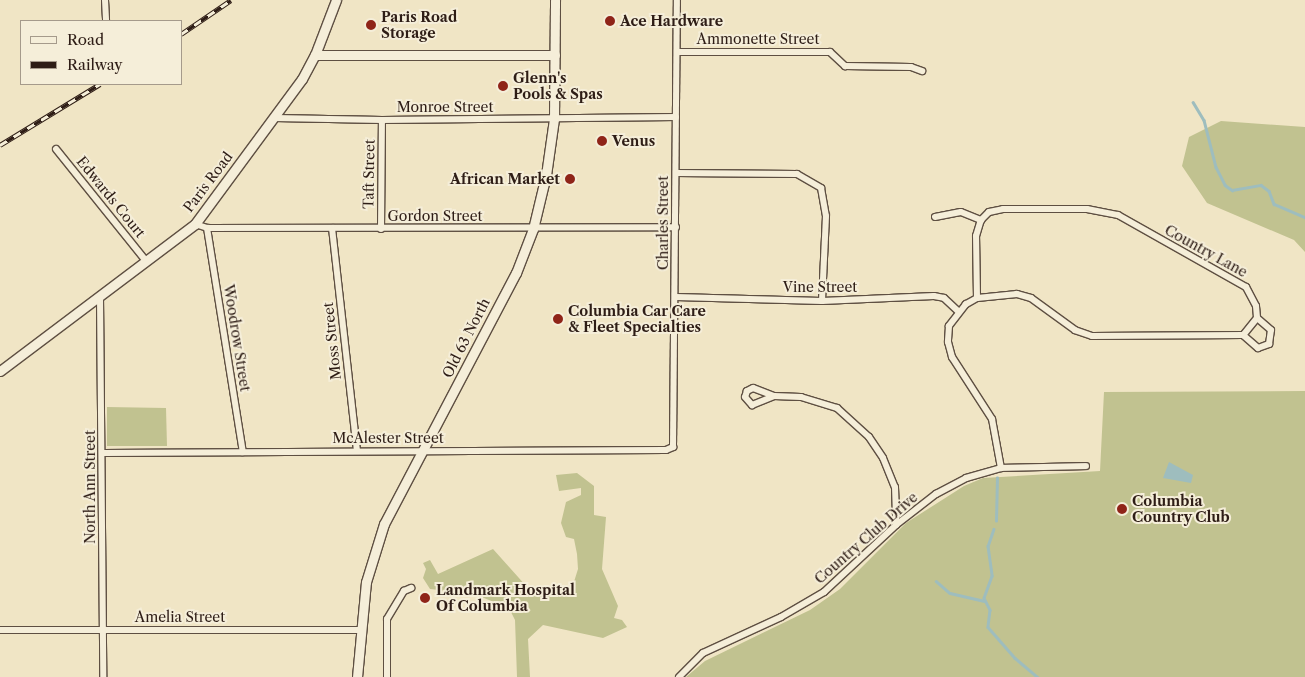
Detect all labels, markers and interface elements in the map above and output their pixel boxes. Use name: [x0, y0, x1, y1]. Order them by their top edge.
place label: Paris Road Storage: [381, 9, 457, 41]
place label: Ace Hardware: [620, 13, 723, 29]
marker: Ace Hardware: [604, 15, 616, 27]
marker: Paris Road Storage: [365, 19, 377, 31]
legend: [20, 20, 182, 85]
text: Road: [67, 30, 104, 49]
street label: Ammonette Street: [697, 31, 819, 47]
text: Railway: [67, 55, 123, 74]
place label: Glenn's Pools & Spas: [513, 70, 603, 102]
marker: Glenn's Pools & Spas: [497, 80, 509, 92]
street label: Monroe Street: [397, 99, 493, 115]
place label: Venus: [612, 133, 655, 149]
marker: Venus: [596, 135, 608, 147]
street label: Taft Street: [360, 139, 378, 209]
street label: Paris Road: [180, 149, 236, 215]
street label: Edwards Court: [73, 153, 149, 241]
place label: African Market: [450, 171, 560, 187]
marker: African Market: [564, 173, 576, 185]
street label: Charles Street: [655, 176, 671, 270]
street label: Gordon Street: [388, 208, 482, 224]
street label: Country Lane: [1162, 221, 1250, 281]
street label: Vine Street: [783, 279, 857, 295]
street label: Woodrow Street: [220, 283, 254, 393]
street label: Old 63 North: [439, 295, 493, 381]
street label: Moss Street: [320, 301, 344, 381]
place label: Columbia Car Care & Fleet Specialties: [568, 303, 706, 336]
marker: Columbia Car Care & Fleet Specialties: [552, 313, 564, 325]
street label: North Ann Street: [82, 430, 98, 544]
street label: McAlester Street: [332, 430, 444, 446]
street label: Country Club Drive: [811, 489, 921, 587]
place label: Columbia Country Club: [1132, 493, 1230, 526]
marker: Columbia Country Club: [1116, 503, 1128, 515]
place label: Landmark Hospital Of Columbia: [436, 582, 575, 614]
marker: Landmark Hospital Of Columbia: [418, 591, 432, 605]
street label: Amelia Street: [135, 609, 225, 625]

